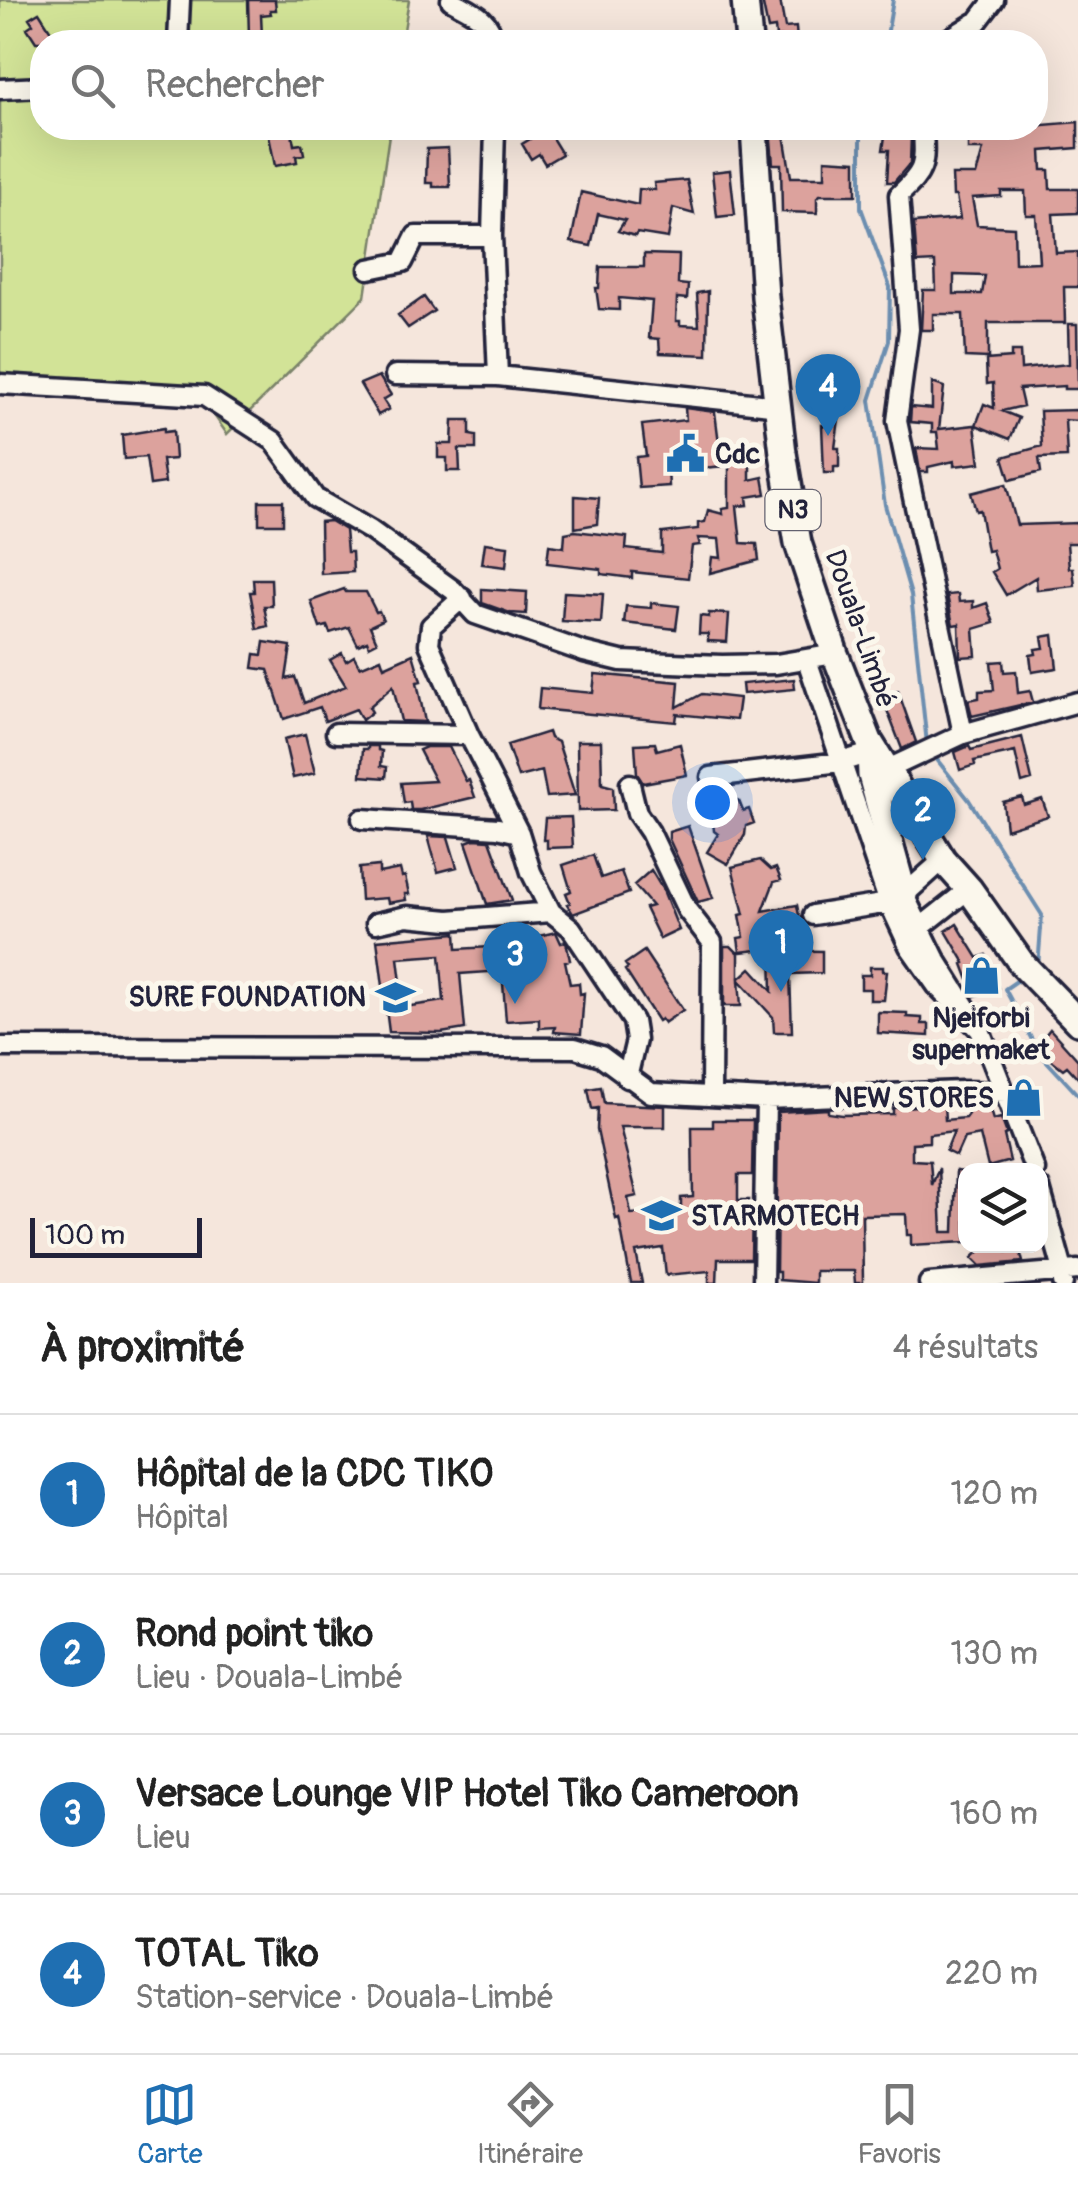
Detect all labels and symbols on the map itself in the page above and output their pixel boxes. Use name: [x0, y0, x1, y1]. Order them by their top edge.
pin: 4: [796, 354, 860, 436]
public building icon: Cdc: [664, 433, 706, 475]
place label: Cdc: [715, 437, 760, 472]
road number: N3: [766, 490, 820, 530]
street label: Douala-Limbé: [817, 545, 903, 713]
your location: [687, 777, 738, 828]
pin: 2: [890, 778, 956, 860]
pin: 1: [748, 910, 814, 992]
pin: 3: [482, 922, 548, 1004]
shop icon: Njeiforbi supermaket: [960, 955, 1002, 997]
school or university icon: SURE FOUNDATION: [375, 976, 417, 1018]
place label: SURE FOUNDATION: [129, 980, 366, 1015]
place label: Njeiforbi supermaket: [912, 1001, 1051, 1068]
shop icon: NEW STORES: [1003, 1077, 1045, 1119]
place label: NEW STORES: [834, 1081, 994, 1116]
school or university icon: STARMOTECH: [640, 1195, 682, 1237]
place label: STARMOTECH: [691, 1199, 859, 1234]
scale bar: [30, 1213, 202, 1258]

